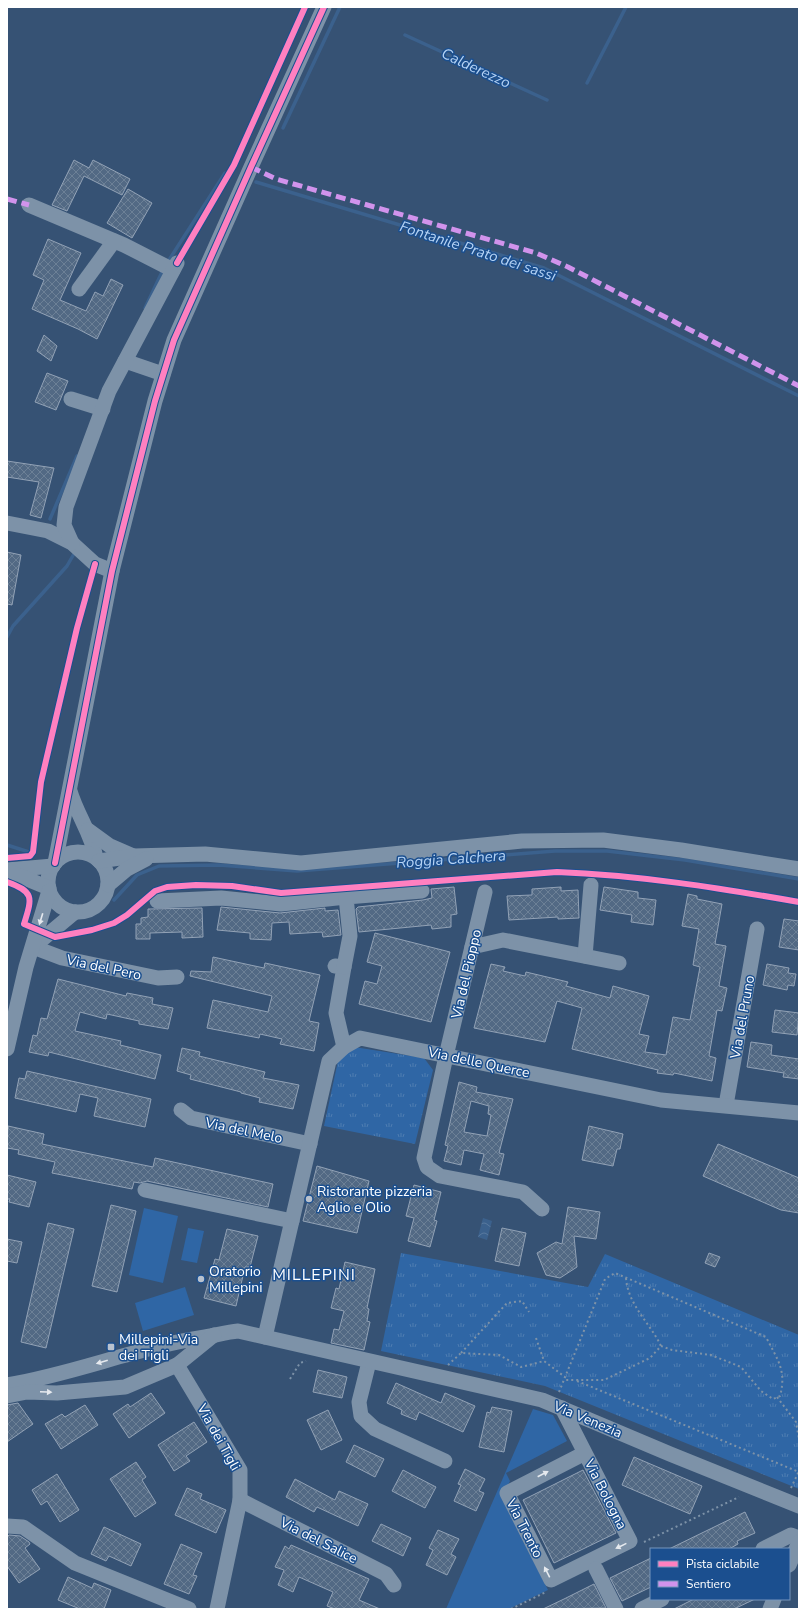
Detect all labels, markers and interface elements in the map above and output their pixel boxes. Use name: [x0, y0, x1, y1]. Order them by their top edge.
water label: Calderezzo: [438, 43, 514, 93]
water label: Fontanile Prato dei sassi: [397, 216, 559, 286]
water label: Roggia Calchera: [395, 845, 507, 873]
one-way arrow: [38, 913, 44, 925]
street label: Via del Pioppo: [447, 927, 486, 1022]
street label: Via del Pero: [64, 950, 143, 985]
street label: Via del Pruno: [726, 974, 759, 1061]
street label: Via delle Querce: [425, 1042, 532, 1083]
street label: Via del Melo: [203, 1113, 284, 1148]
place label: Ristorante pizzeria Aglio e Olio: [317, 1182, 432, 1217]
marker: Ristorante pizzeria Aglio e Olio: [304, 1194, 314, 1204]
place label: Oratorio Millepini: [209, 1262, 263, 1297]
district label: MILLEPINI: [272, 1264, 356, 1286]
marker: Oratorio Millepini: [196, 1274, 206, 1284]
place label: Millepini-Via dei Tigli: [119, 1330, 198, 1365]
marker: Millepini-Via dei Tigli: [106, 1342, 116, 1352]
one-way arrow: [96, 1359, 108, 1365]
one-way arrow: [40, 1389, 52, 1396]
street label: Via Venezia: [550, 1396, 625, 1442]
street label: Via dei Tigli: [192, 1400, 245, 1474]
street label: Via Bologna: [579, 1455, 631, 1533]
one-way arrow: [538, 1471, 549, 1478]
street label: Via Trento: [501, 1494, 548, 1561]
street label: Via del Salice: [276, 1512, 361, 1568]
one-way arrow: [615, 1543, 626, 1549]
legend: [650, 1548, 790, 1600]
text: Pista ciclabile: [686, 1556, 759, 1572]
one-way arrow: [544, 1567, 550, 1578]
text: Sentiero: [686, 1576, 731, 1592]

